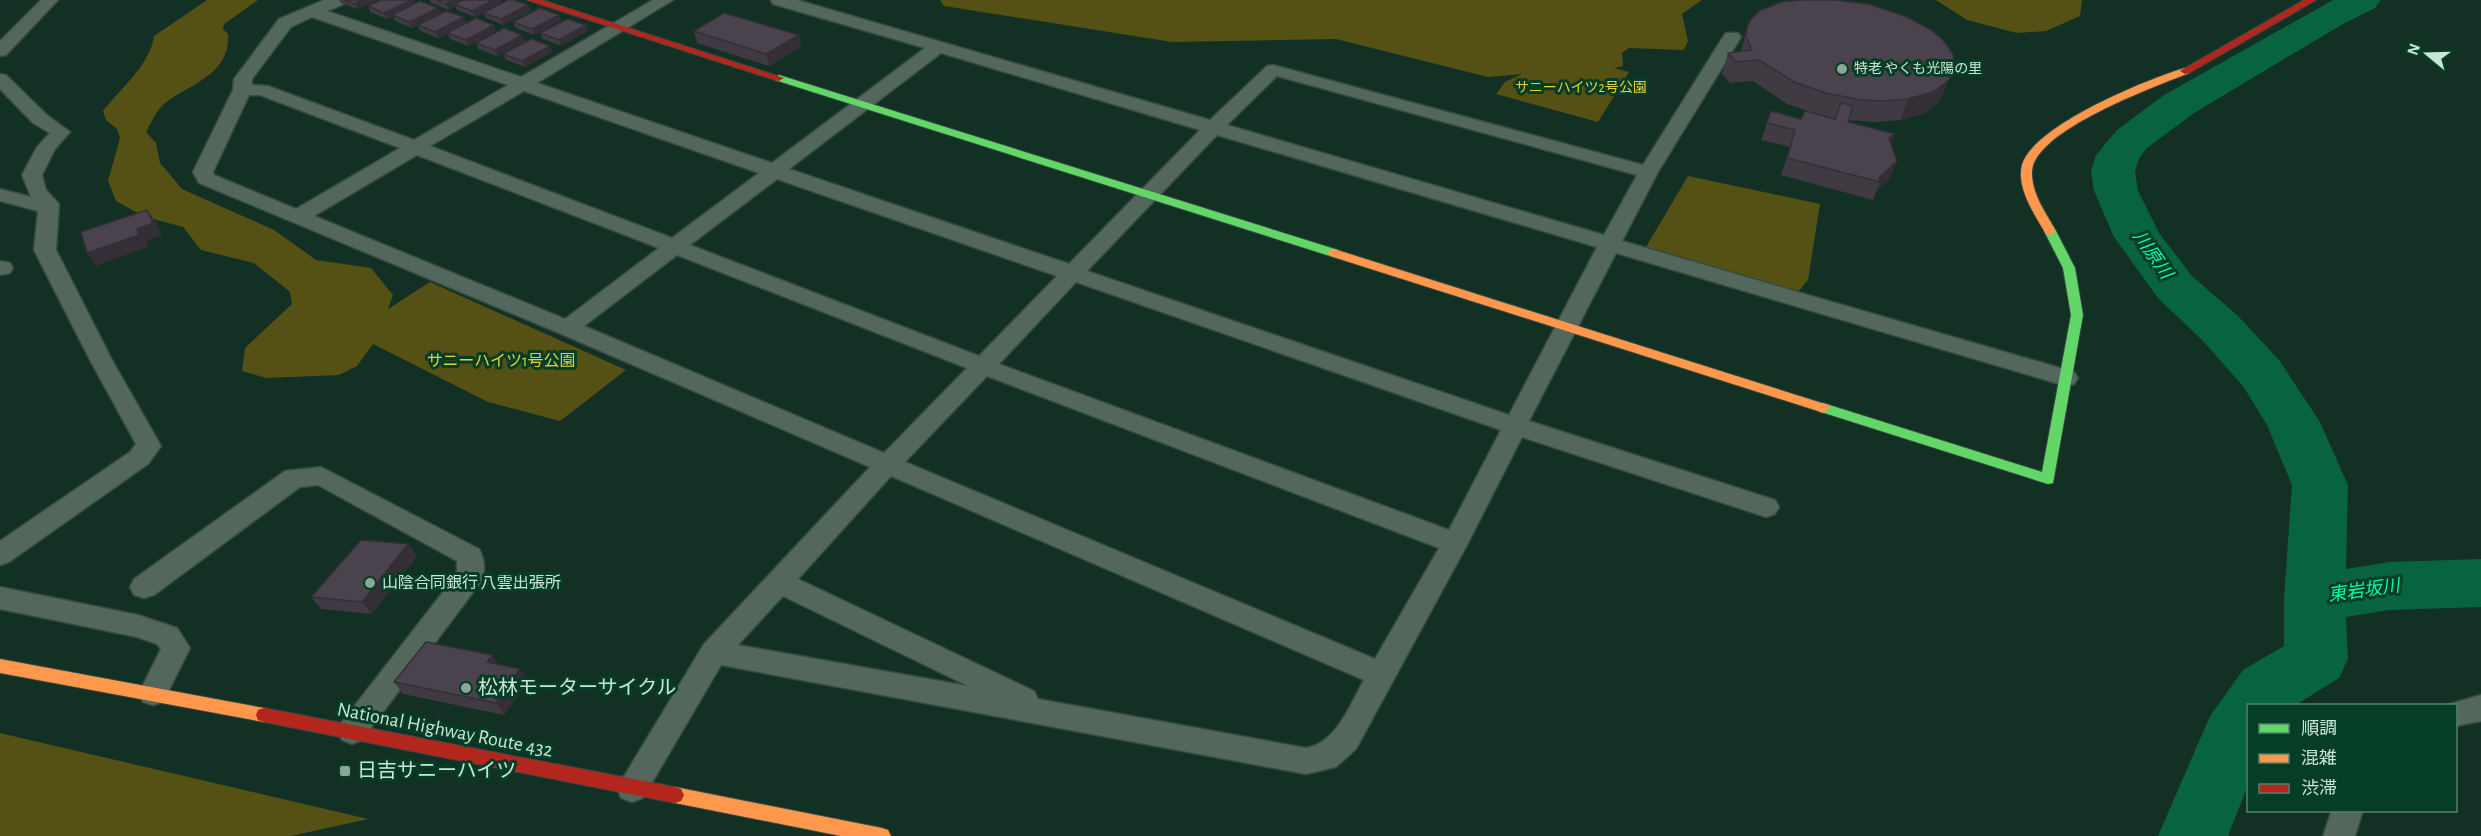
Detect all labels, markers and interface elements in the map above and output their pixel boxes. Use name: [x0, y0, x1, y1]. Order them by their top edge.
north arrow: [2397, 24, 2457, 84]
text: N: [2404, 42, 2423, 57]
place label: 特老 やくも光陽の里: [1854, 61, 1982, 76]
marker: 特老 やくも光陽の里: [1835, 62, 1849, 76]
park label: サニーハイツ2号公園: [1515, 80, 1647, 95]
water label: 川原川: [2129, 227, 2177, 284]
park label: サニーハイツ1号公園: [427, 352, 575, 369]
place label: 山陰合同銀行 八雲出張所: [382, 574, 561, 591]
water label: 東岩坂川: [2327, 575, 2403, 605]
marker: 山陰合同銀行 八雲出張所: [363, 576, 377, 590]
place label: 松林モーターサイクル: [478, 677, 677, 698]
marker: 松林モーターサイクル: [459, 681, 473, 695]
street label: National Highway Route 432: [335, 699, 555, 761]
legend: [2247, 704, 2457, 812]
text: 順調: [2301, 720, 2337, 738]
text: 混雑: [2301, 748, 2337, 768]
place label: 日吉サニーハイツ: [357, 760, 516, 781]
marker: 日吉サニーハイツ: [338, 764, 352, 778]
text: 渋滞: [2301, 779, 2337, 798]

